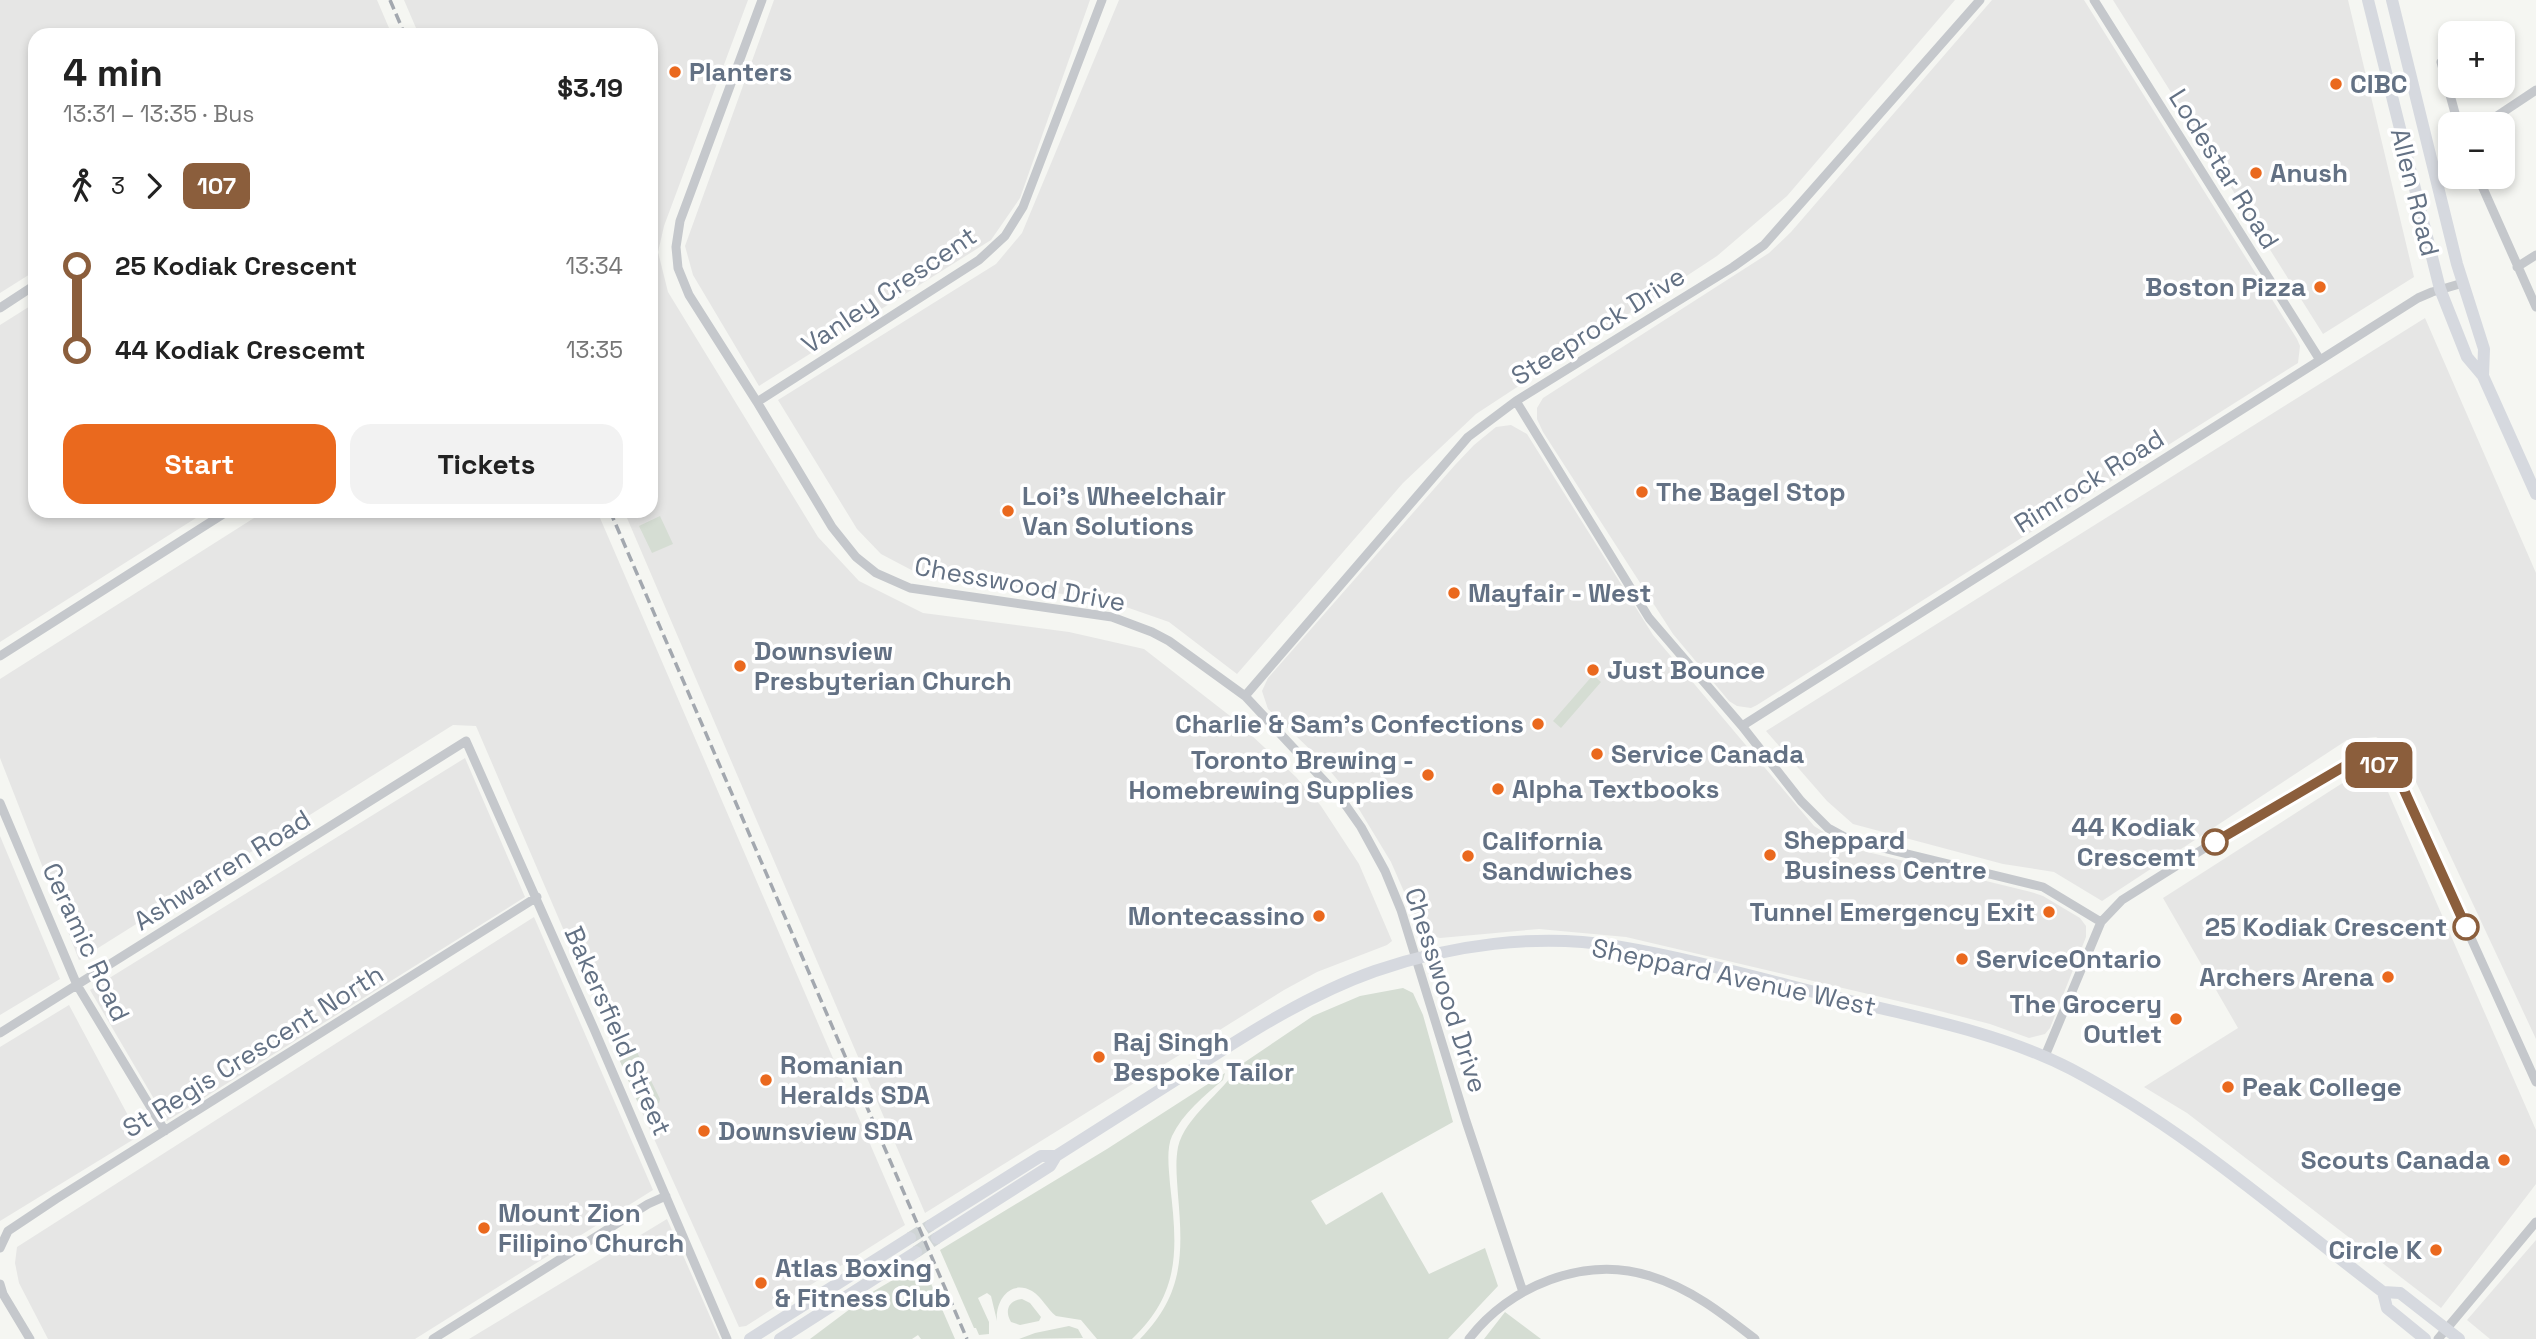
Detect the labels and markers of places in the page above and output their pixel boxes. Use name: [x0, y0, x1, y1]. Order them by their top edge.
place label: Planters: [689, 55, 792, 89]
marker: Planters: [667, 64, 683, 80]
place label: CIBC: [2350, 67, 2408, 101]
marker: CIBC: [2328, 76, 2344, 92]
place label: Anush: [2270, 156, 2348, 190]
marker: Anush: [2248, 165, 2264, 181]
place label: Boston Pizza: [2145, 270, 2306, 304]
marker: Boston Pizza: [2312, 279, 2328, 295]
place label: The Bagel Stop: [1656, 475, 1846, 509]
place label: Loi's Wheelchair Van Solutions: [1022, 479, 1226, 543]
marker: The Bagel Stop: [1634, 484, 1650, 500]
marker: Loi's Wheelchair Van Solutions: [1000, 503, 1016, 519]
place label: Mayfair - West: [1468, 576, 1651, 610]
marker: Mayfair - West: [1446, 585, 1462, 601]
place label: Downsview Presbyterian Church: [754, 634, 1012, 698]
place label: Just Bounce: [1607, 653, 1765, 687]
marker: Downsview Presbyterian Church: [732, 658, 748, 674]
marker: Just Bounce: [1585, 662, 1601, 678]
place label: Charlie & Sam's Confections: [1175, 707, 1524, 741]
marker: Charlie & Sam's Confections: [1530, 716, 1546, 732]
place label: Service Canada: [1611, 737, 1804, 771]
place label: Toronto Brewing - Homebrewing Supplies: [1129, 743, 1414, 807]
marker: Service Canada: [1589, 746, 1605, 762]
marker: Toronto Brewing - Homebrewing Supplies: [1420, 767, 1436, 783]
place label: Alpha Textbooks: [1512, 772, 1719, 806]
marker: Alpha Textbooks: [1490, 781, 1506, 797]
place label: 44 Kodiak Crescemt: [2071, 810, 2196, 874]
place label: Sheppard Business Centre: [1784, 823, 1987, 887]
place label: California Sandwiches: [1482, 824, 1633, 888]
marker: 44 Kodiak Crescemt: [2202, 829, 2228, 855]
marker: Sheppard Business Centre: [1762, 847, 1778, 863]
marker: California Sandwiches: [1460, 848, 1476, 864]
place label: Tunnel Emergency Exit: [1750, 895, 2035, 929]
place label: Montecassino: [1128, 899, 1305, 933]
marker: Tunnel Emergency Exit: [2041, 904, 2057, 920]
marker: Montecassino: [1311, 908, 1327, 924]
place label: 25 Kodiak Crescent: [2205, 910, 2447, 944]
marker: 25 Kodiak Crescent: [2453, 914, 2479, 940]
place label: ServiceOntario: [1976, 942, 2162, 976]
marker: ServiceOntario: [1954, 951, 1970, 967]
place label: Archers Arena: [2199, 960, 2374, 994]
marker: Archers Arena: [2380, 969, 2396, 985]
place label: The Grocery Outlet: [2010, 987, 2162, 1051]
marker: The Grocery Outlet: [2168, 1011, 2184, 1027]
place label: Raj Singh Bespoke Tailor: [1113, 1025, 1294, 1089]
place label: Romanian Heralds SDA: [780, 1048, 931, 1112]
marker: Raj Singh Bespoke Tailor: [1091, 1049, 1107, 1065]
place label: Peak College: [2242, 1070, 2402, 1104]
marker: Romanian Heralds SDA: [758, 1072, 774, 1088]
marker: Peak College: [2220, 1079, 2236, 1095]
place label: Downsview SDA: [718, 1114, 914, 1148]
marker: Downsview SDA: [696, 1123, 712, 1139]
place label: Scouts Canada: [2301, 1143, 2490, 1177]
marker: Scouts Canada: [2496, 1152, 2512, 1168]
place label: Mount Zion Filipino Church: [498, 1196, 684, 1260]
marker: Mount Zion Filipino Church: [476, 1220, 492, 1236]
place label: Circle K: [2328, 1233, 2423, 1267]
marker: Circle K: [2428, 1242, 2444, 1258]
place label: Atlas Boxing & Fitness Club: [775, 1251, 951, 1315]
marker: Atlas Boxing & Fitness Club: [753, 1275, 769, 1291]

